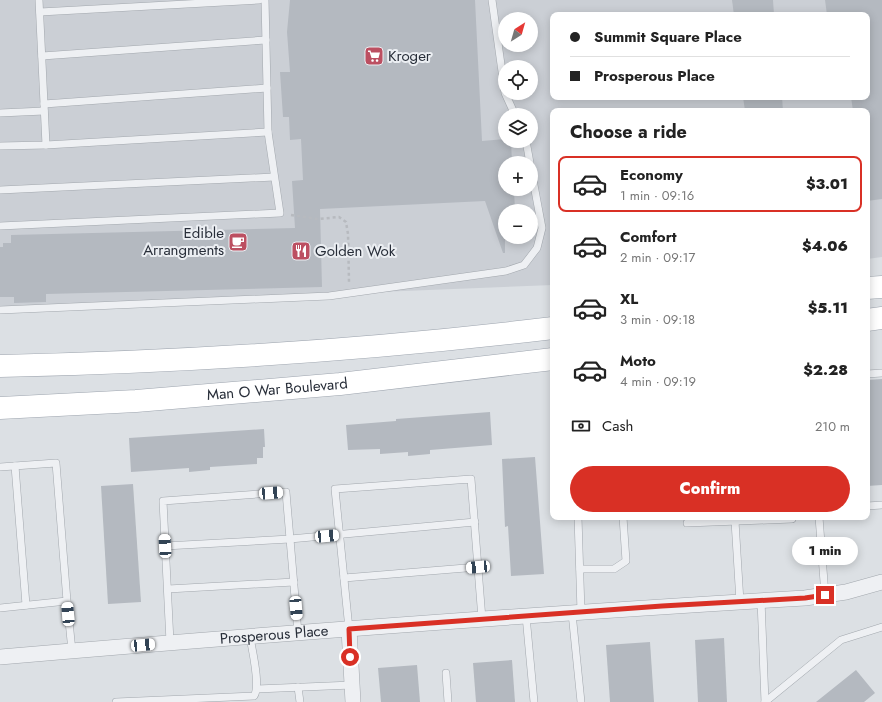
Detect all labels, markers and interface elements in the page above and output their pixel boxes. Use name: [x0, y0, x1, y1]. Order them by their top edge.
north arrow: [498, 12, 538, 52]
map controls: [498, 12, 538, 244]
text: Summit Square Place: [594, 26, 742, 48]
supermarket icon: Kroger: [363, 45, 385, 67]
place label: Kroger: [388, 45, 432, 67]
button: locate: [498, 60, 538, 100]
text: Prosperous Place: [594, 65, 715, 87]
button: layers: [498, 108, 538, 148]
text: Choose a ride: [570, 119, 687, 145]
button: +: [498, 156, 538, 196]
text: Economy: [620, 164, 683, 186]
icon: car: [572, 166, 608, 202]
text: $3.01: [806, 173, 848, 195]
text: 1 min · 09:16: [620, 186, 694, 205]
button: −: [498, 204, 538, 244]
place label: Edible Arrangments: [143, 222, 224, 261]
text: Comfort: [620, 226, 677, 248]
icon: car: [572, 228, 608, 264]
cafe icon: Edible Arrangments: [227, 231, 249, 253]
text: $4.06: [802, 235, 848, 257]
restaurant icon: Golden Wok: [290, 240, 312, 262]
place label: Golden Wok: [315, 240, 396, 262]
text: 2 min · 09:17: [620, 248, 695, 267]
text: XL: [620, 288, 638, 310]
icon: car: [572, 290, 608, 326]
text: $5.11: [808, 297, 848, 319]
text: 3 min · 09:18: [620, 310, 695, 329]
text: Moto: [620, 350, 656, 372]
icon: car: [572, 352, 608, 388]
text: $2.28: [803, 359, 848, 381]
street label: Man O War Boulevard: [206, 372, 349, 406]
text: 4 min · 09:19: [620, 372, 696, 391]
icon: cash: [570, 415, 592, 437]
text: Cash: [602, 415, 633, 437]
text: 210 m: [815, 417, 850, 436]
button: Confirm: [570, 466, 850, 512]
car: [259, 486, 283, 500]
car: [315, 529, 339, 543]
car: [158, 534, 172, 558]
callout: 1 min: [792, 537, 858, 565]
text: 1 min: [809, 541, 841, 560]
car: [466, 560, 490, 574]
route end: [816, 586, 834, 604]
car: [289, 596, 303, 620]
car: [61, 602, 75, 626]
street label: Prosperous Place: [219, 619, 329, 650]
car: [131, 638, 155, 652]
route start: [341, 648, 359, 666]

